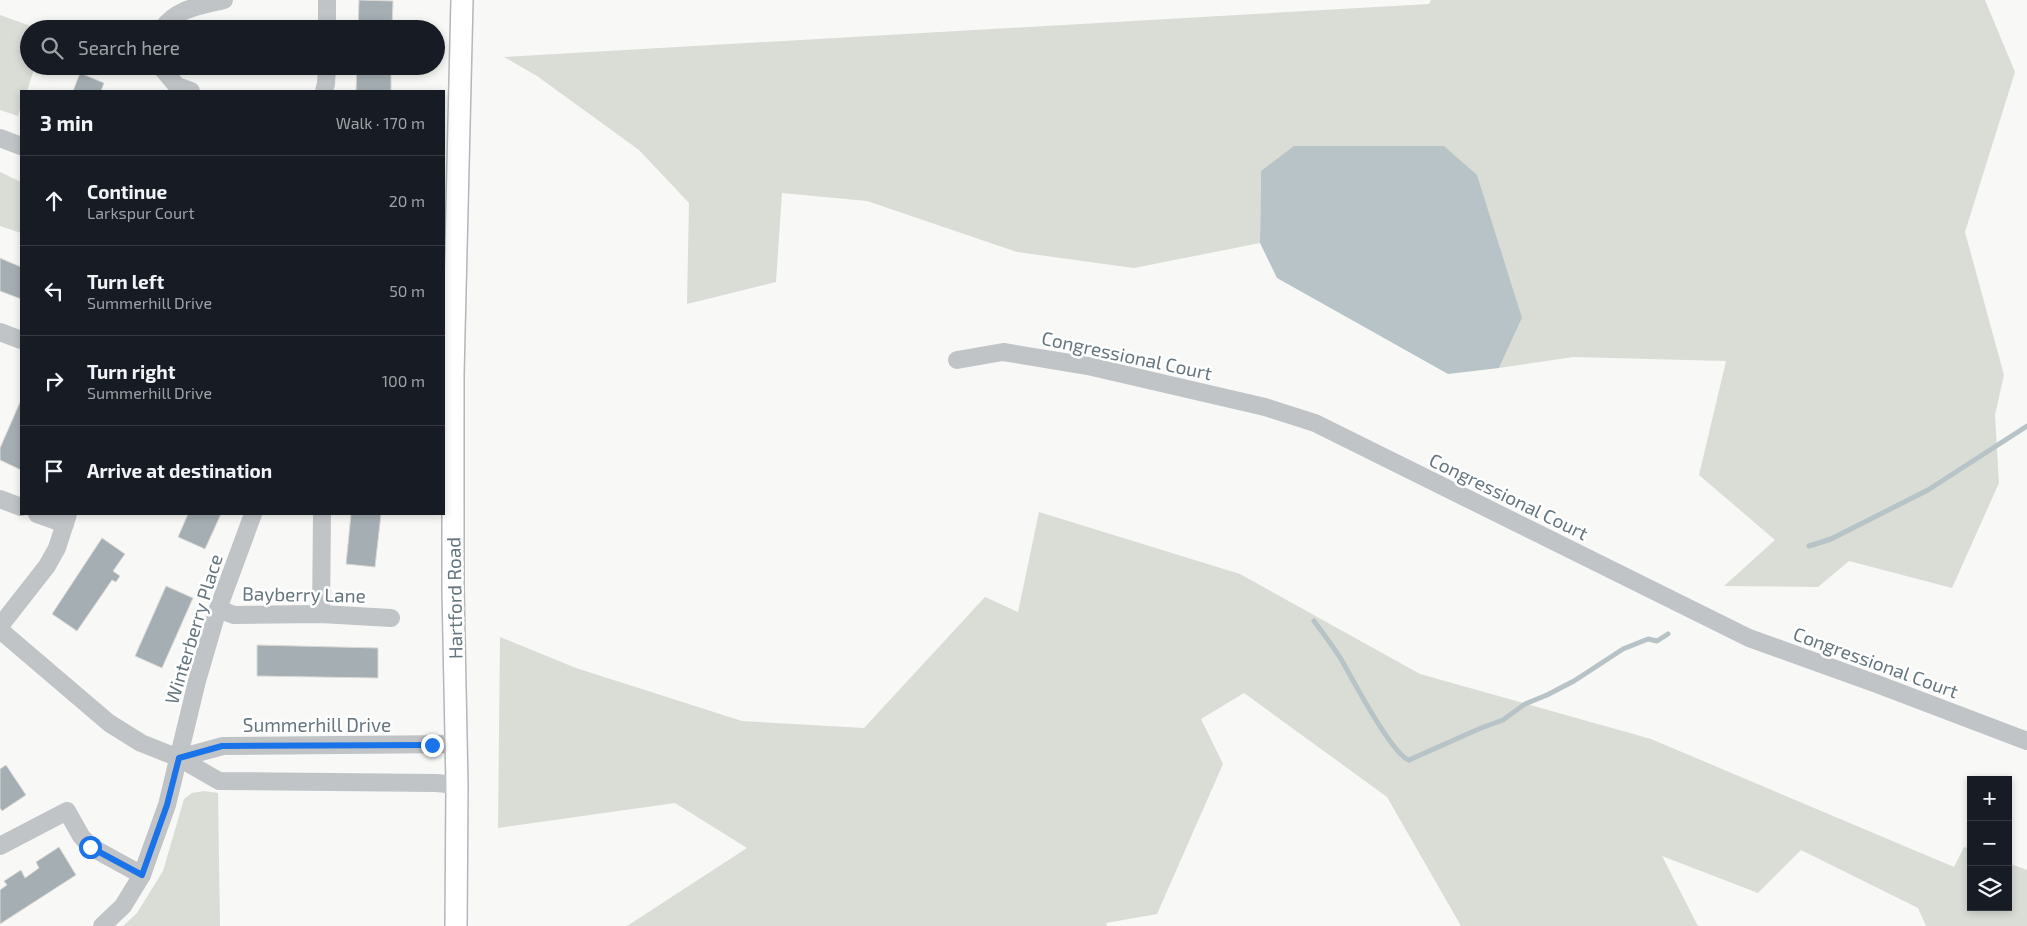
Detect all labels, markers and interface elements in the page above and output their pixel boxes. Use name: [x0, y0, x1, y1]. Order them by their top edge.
search box: [20, 20, 445, 75]
icon: search: [38, 34, 66, 62]
text: Search here: [78, 36, 180, 59]
text: 3 min: [40, 110, 93, 135]
text: Walk · 170 m: [336, 113, 425, 132]
text: Continue: [87, 180, 167, 203]
icon: ahead: [40, 187, 68, 215]
text: 20 m: [389, 191, 425, 210]
text: Larkspur Court: [87, 203, 195, 222]
text: Turn left: [87, 270, 164, 293]
icon: left: [40, 277, 68, 305]
text: 50 m: [389, 281, 425, 300]
text: Summerhill Drive: [87, 293, 212, 312]
street label: Congressional Court: [1040, 326, 1214, 384]
text: Turn right: [87, 360, 175, 383]
icon: right: [40, 367, 68, 395]
text: 100 m: [382, 371, 425, 390]
text: Summerhill Drive: [87, 383, 212, 402]
street label: Congressional Court: [1426, 448, 1592, 544]
icon: arrive: [40, 457, 68, 485]
text: Arrive at destination: [87, 459, 272, 482]
street label: Hartford Road: [441, 537, 467, 659]
street label: Winterberry Place: [159, 551, 227, 707]
street label: Bayberry Lane: [242, 581, 366, 607]
street label: Congressional Court: [1790, 621, 1962, 703]
street label: Summerhill Drive: [243, 713, 391, 736]
route end: [421, 734, 444, 757]
map controls: [1967, 776, 2012, 911]
button: +: [1967, 776, 2012, 821]
button: −: [1967, 821, 2012, 866]
route start: [79, 836, 102, 859]
button: layers: [1967, 866, 2012, 911]

